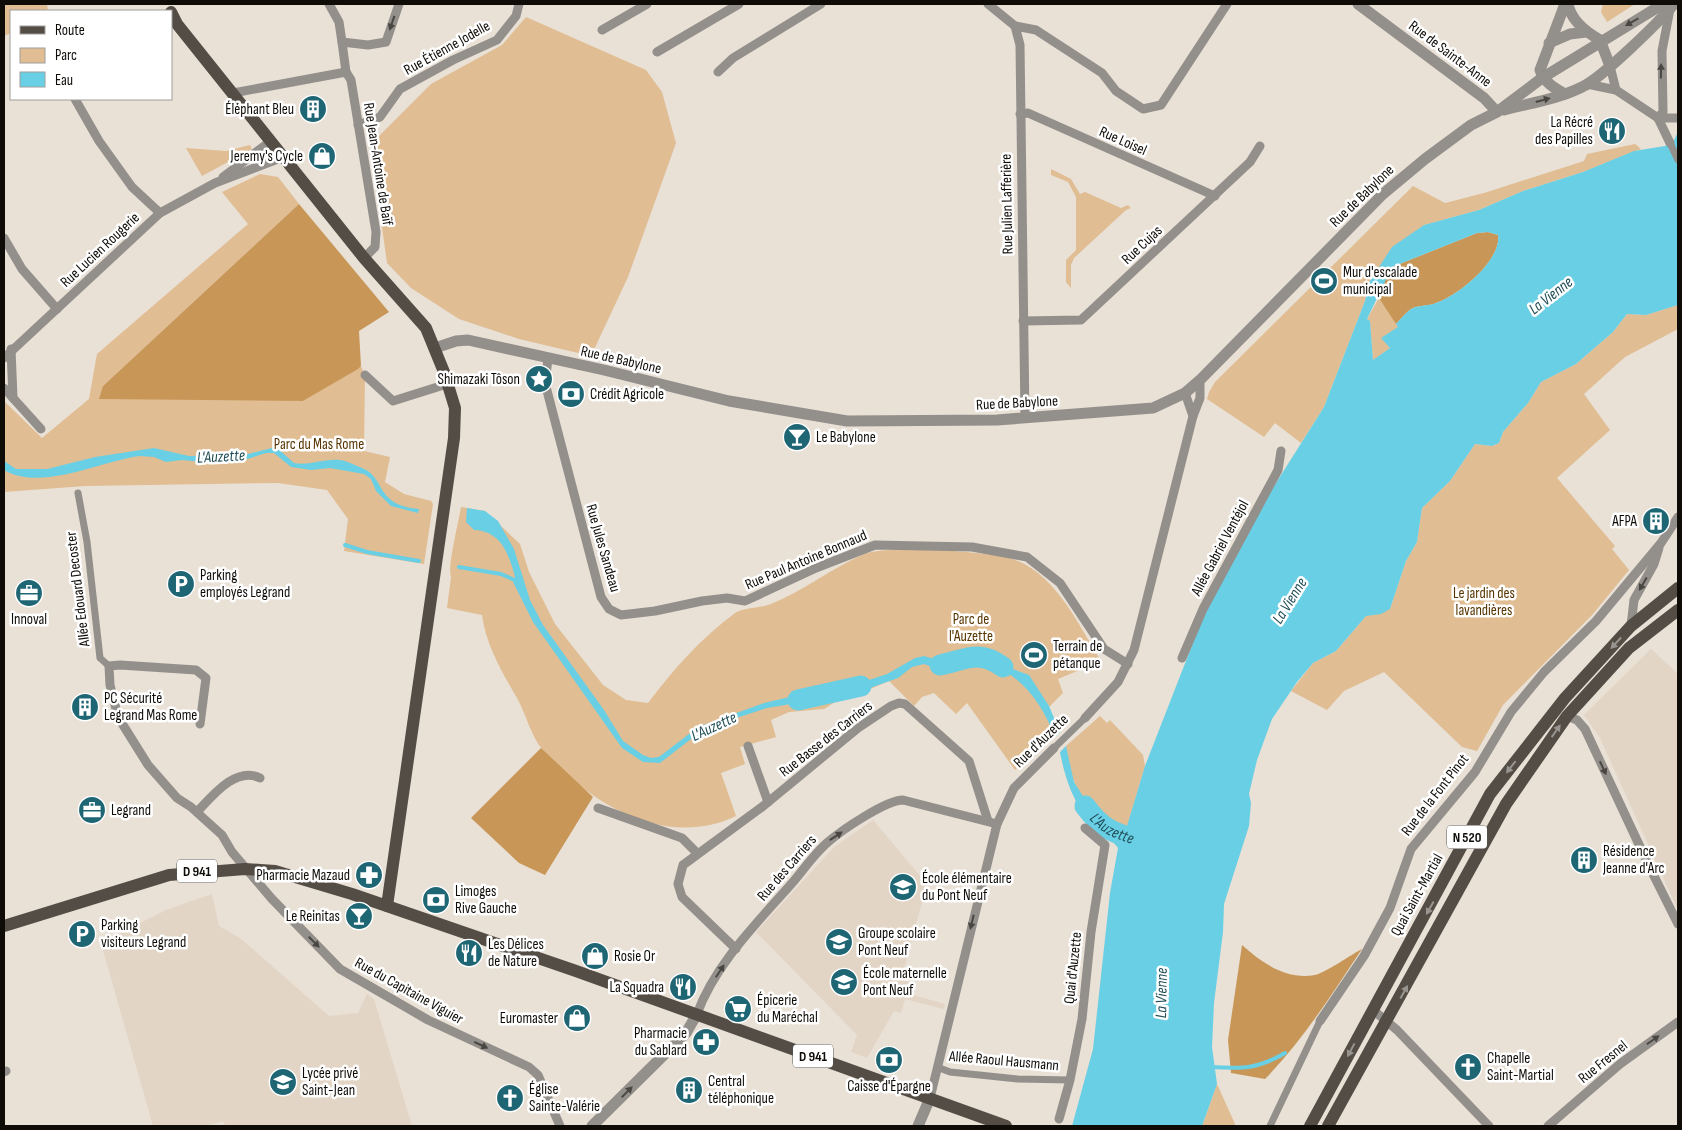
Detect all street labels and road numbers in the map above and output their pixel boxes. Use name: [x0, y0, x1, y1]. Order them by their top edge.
street label: Rue Étienne Jodelle: [401, 16, 493, 80]
street label: Rue de Sainte-Anne: [1405, 17, 1495, 91]
street label: Rue Jean-Antoine de Baïf: [359, 101, 397, 227]
street label: Rue Loisel: [1096, 122, 1150, 160]
street label: Rue Julien Lafferière: [997, 154, 1017, 254]
street label: Rue de Babylone: [1326, 161, 1398, 231]
street label: Rue Lucien Rougerie: [56, 208, 144, 292]
street label: Rue Cujas: [1118, 221, 1166, 269]
street label: Rue de Babylone: [579, 342, 663, 378]
street label: Rue de Babylone: [975, 391, 1059, 415]
street label: Allée Gabriel Ventéjol: [1186, 497, 1253, 600]
street label: Rue Jules Sandeau: [581, 502, 625, 594]
street label: Rue Paul Antoine Bonnaud: [742, 526, 870, 594]
street label: Allée Edouard Decoster: [61, 530, 95, 649]
street label: Rue Basse des Carriers: [776, 697, 876, 781]
street label: Rue d'Auzette: [1010, 710, 1072, 772]
street label: Rue de la Font Pinot: [1397, 750, 1473, 840]
road number: N 520: [1447, 826, 1487, 849]
street label: Rue des Carriers: [753, 831, 821, 905]
street label: Quai Saint-Martial: [1387, 850, 1447, 940]
road number: D 941: [177, 859, 217, 882]
street label: Quai d'Auzette: [1060, 931, 1086, 1005]
street label: Rue du Capitaine Viguier: [351, 953, 467, 1029]
street label: Rue Fresnel: [1574, 1036, 1632, 1088]
road number: D 941: [793, 1044, 833, 1068]
street label: Allée Raoul Hausmann: [947, 1047, 1060, 1075]

